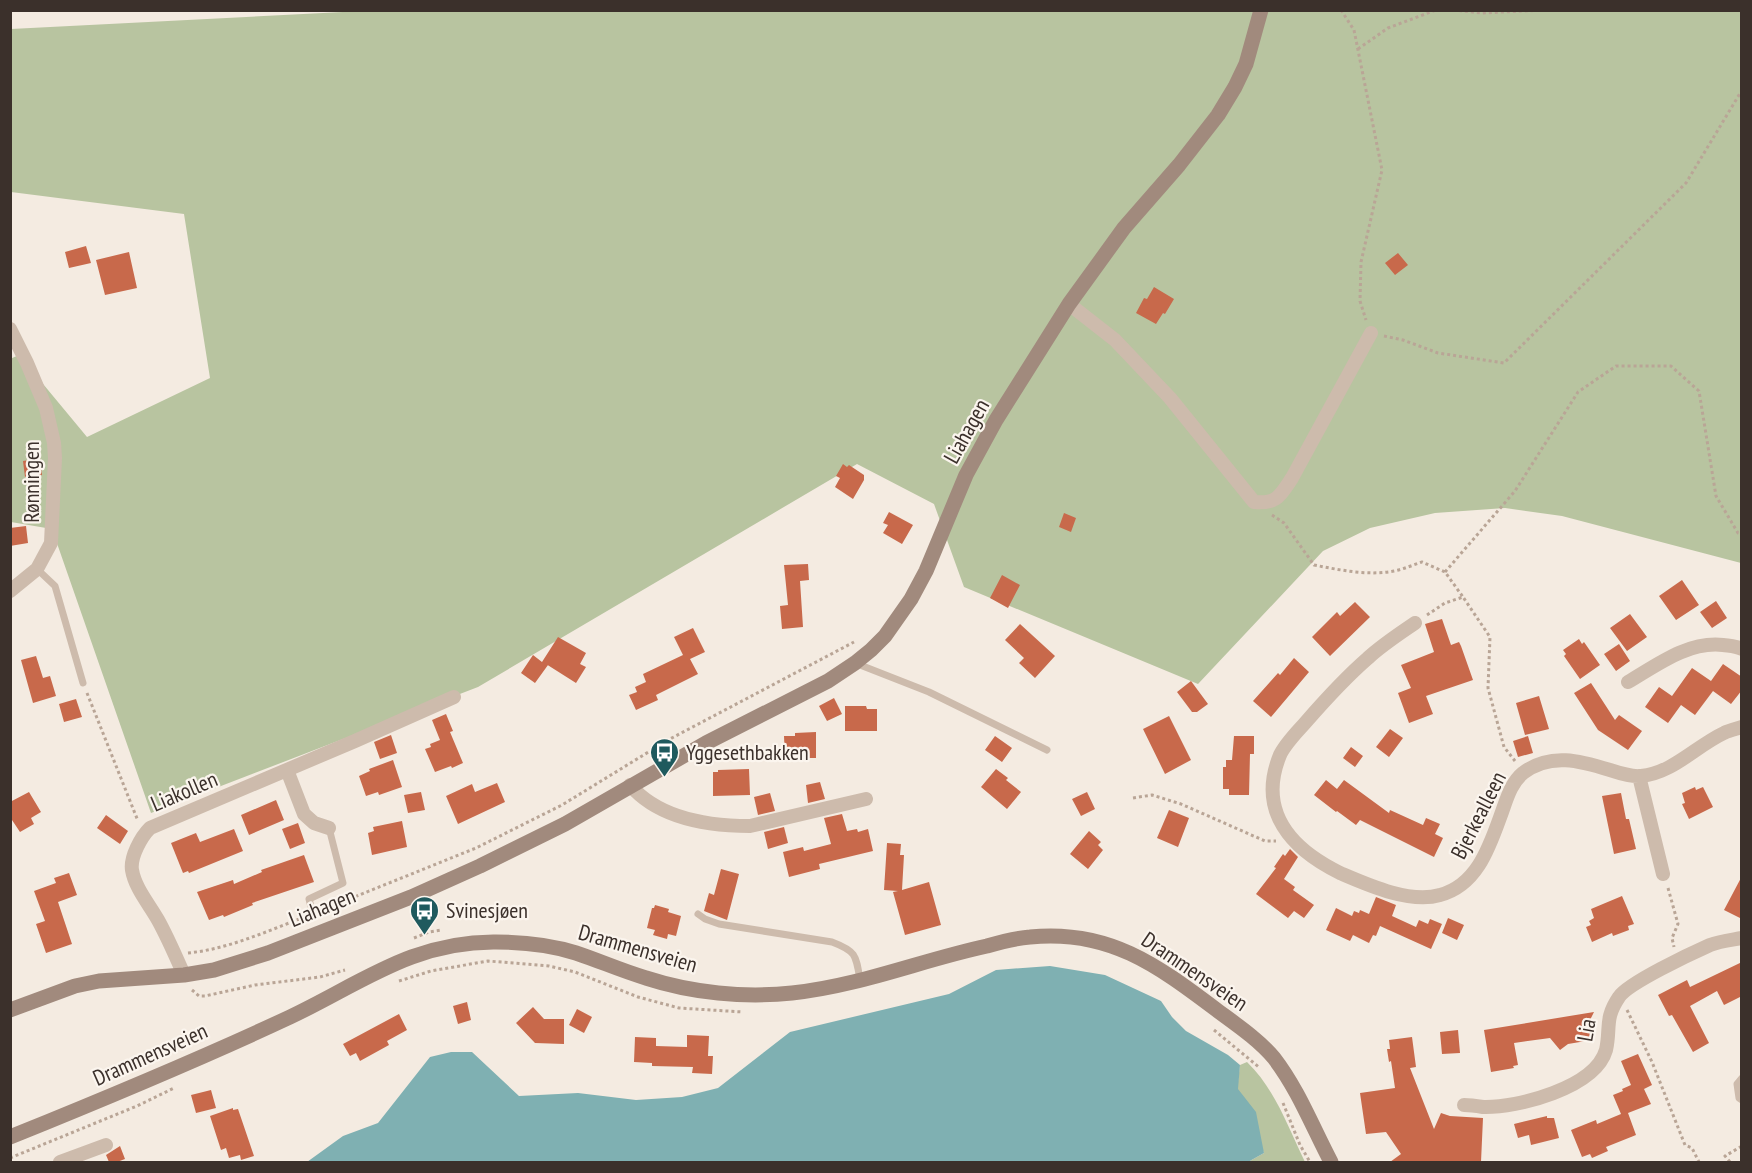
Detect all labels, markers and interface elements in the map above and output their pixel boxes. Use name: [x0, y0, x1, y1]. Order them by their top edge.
street label: Liahagen: [937, 394, 995, 468]
street label: Rønningen: [17, 441, 45, 523]
bus stop icon: Yggesethbakken: [649, 736, 681, 778]
place label: Yggesethbakken: [686, 738, 809, 766]
street label: Liakollen: [147, 765, 221, 817]
street label: Bjerkealleen: [1444, 767, 1512, 863]
street label: Liahagen: [285, 881, 359, 933]
bus stop icon: Svinesjøen: [409, 894, 441, 936]
place label: Svinesjøen: [446, 896, 528, 924]
street label: Drammensveien: [575, 918, 701, 978]
street label: Drammensveien: [1136, 925, 1254, 1017]
street label: Drammensveien: [88, 1016, 212, 1092]
street label: Lia: [1570, 1016, 1602, 1044]

